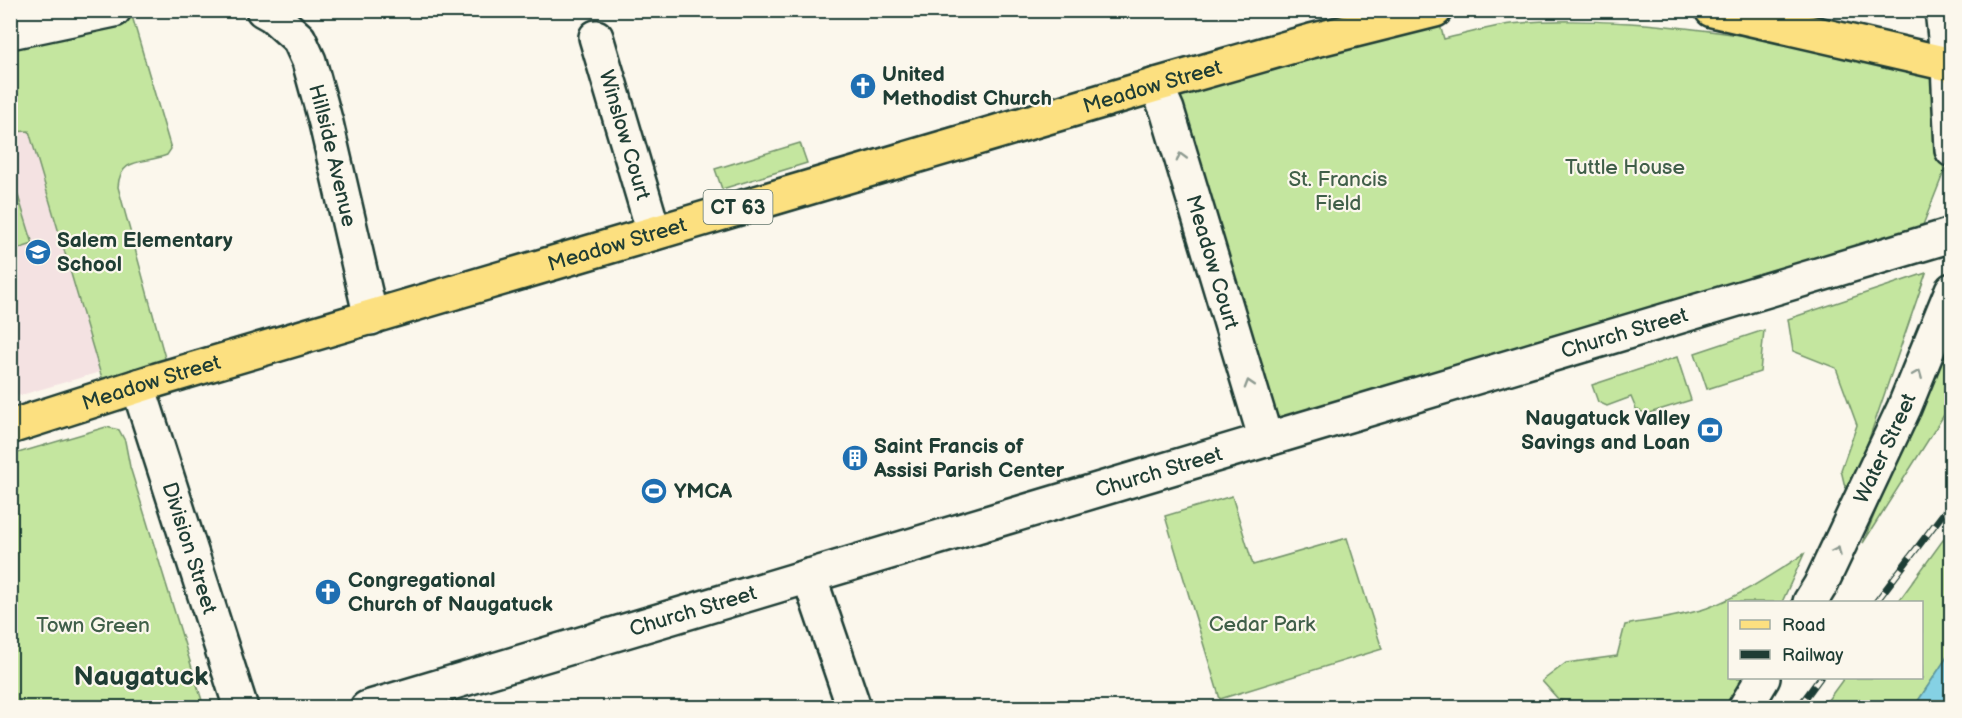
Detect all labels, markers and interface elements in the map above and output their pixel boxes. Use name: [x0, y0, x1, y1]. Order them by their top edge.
street label: Meadow Street: [1080, 55, 1225, 119]
place label: United Methodist Church: [882, 62, 1052, 111]
street label: Winslow Court: [593, 67, 656, 203]
church icon: United Methodist Church: [848, 71, 878, 101]
street label: Hillside Avenue: [303, 82, 362, 229]
one-way arrow: [1176, 152, 1188, 163]
park label: Tuttle House: [1565, 155, 1685, 180]
park label: St. Francis Field: [1289, 167, 1387, 216]
road number: CT 63: [704, 190, 772, 224]
street label: Meadow Court: [1180, 192, 1244, 333]
street label: Meadow Street: [545, 212, 690, 277]
place label: Salem Elementary School: [57, 228, 233, 277]
school or university icon: Salem Elementary School: [23, 237, 53, 267]
street label: Church Street: [1558, 302, 1691, 364]
street label: Meadow Street: [79, 350, 224, 416]
one-way arrow: [1911, 369, 1923, 380]
one-way arrow: [1243, 379, 1256, 390]
street label: Water Street: [1849, 389, 1922, 508]
place label: Naugatuck Valley Savings and Loan: [1521, 406, 1690, 455]
bank icon: Naugatuck Valley Savings and Loan: [1695, 415, 1725, 445]
place label: Saint Francis of Assisi Parish Center: [873, 434, 1065, 483]
street label: Church Street: [1092, 441, 1226, 503]
building icon: Saint Francis of Assisi Parish Center: [840, 443, 870, 473]
sports icon: YMCA: [639, 476, 669, 506]
street label: Division Street: [157, 479, 222, 617]
place label: YMCA: [674, 479, 732, 504]
one-way arrow: [1829, 546, 1841, 557]
place label: Congregational Church of Naugatuck: [348, 568, 553, 617]
church icon: Congregational Church of Naugatuck: [313, 577, 343, 607]
street label: Church Street: [627, 580, 760, 642]
legend: [1728, 601, 1923, 679]
park label: Cedar Park: [1209, 612, 1316, 637]
park label: Town Green: [36, 613, 150, 638]
text: Road: [1782, 615, 1826, 636]
text: Railway: [1782, 645, 1844, 666]
district label: Naugatuck: [74, 661, 208, 693]

